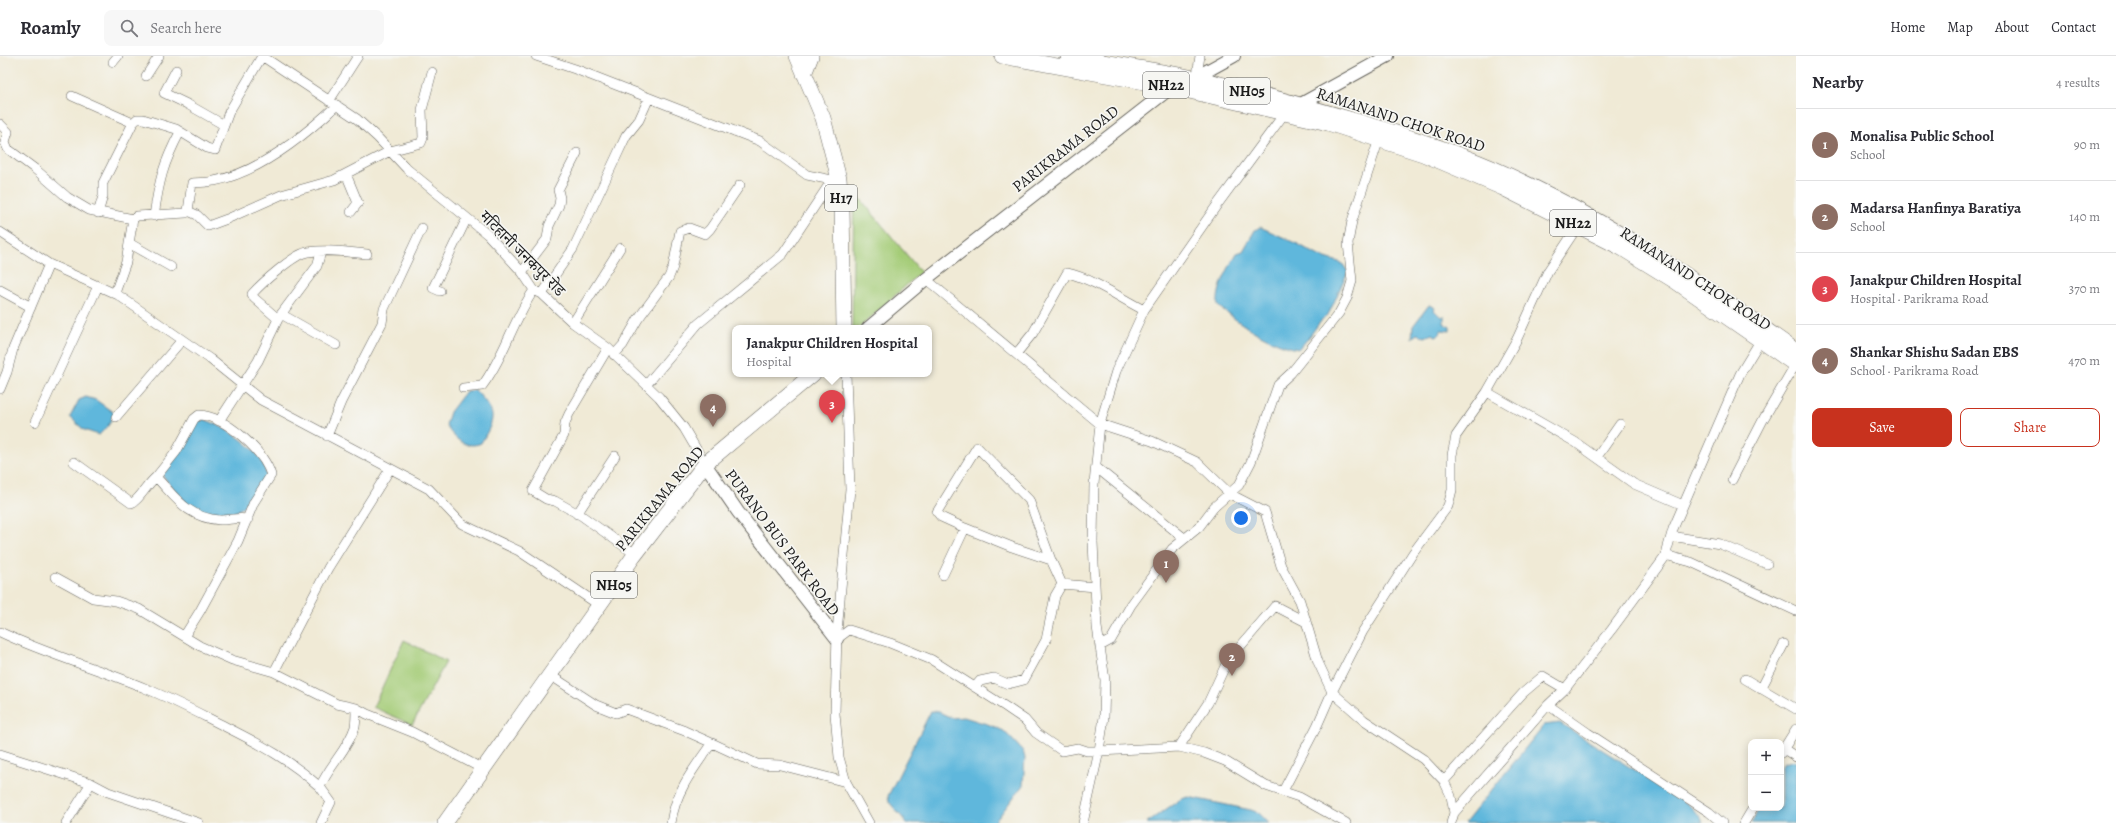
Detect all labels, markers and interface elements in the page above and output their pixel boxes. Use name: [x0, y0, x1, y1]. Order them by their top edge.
search box: [104, 10, 384, 46]
text: Roamly: [20, 15, 80, 41]
icon: search: [118, 17, 140, 39]
text: Search here: [150, 18, 222, 38]
text: Home: [1890, 18, 1925, 37]
text: Map: [1947, 18, 1973, 37]
text: About: [1995, 18, 2029, 37]
text: Contact: [2051, 18, 2096, 37]
text: Nearby: [1812, 71, 1863, 94]
road number: NH22: [1143, 72, 1189, 98]
text: 4 results: [2056, 74, 2100, 91]
road number: NH05: [1224, 78, 1270, 104]
street label: RAMANAND CHOK ROAD: [1314, 82, 1488, 158]
street label: PARIKRAMA ROAD: [1008, 100, 1123, 197]
text: Monalisa Public School: [1850, 126, 1994, 146]
text: 1: [1823, 136, 1827, 153]
text: 90 m: [2074, 136, 2100, 153]
text: School: [1850, 146, 1885, 163]
road number: H17: [825, 185, 857, 211]
text: Madarsa Hanfinya Baratiya: [1850, 198, 2021, 218]
street label: मटिहानी जनकपुर रोड: [474, 205, 570, 302]
text: 2: [1822, 208, 1828, 225]
text: 140 m: [2069, 208, 2100, 225]
road number: NH22: [1550, 210, 1596, 236]
text: School: [1850, 218, 1885, 235]
street label: RAMANAND CHOK ROAD: [1616, 222, 1775, 336]
text: Janakpur Children Hospital: [1850, 270, 2022, 290]
text: 3: [1822, 280, 1828, 297]
text: 370 m: [2069, 280, 2100, 297]
text: Hospital · Parikrama Road: [1850, 290, 1989, 307]
popup: [732, 325, 932, 377]
text: Janakpur Children Hospital: [746, 333, 918, 353]
text: Shankar Shishu Sadan EBS: [1850, 342, 2019, 362]
text: 4: [1822, 352, 1828, 369]
text: 470 m: [2068, 352, 2100, 369]
text: Hospital: [746, 353, 792, 370]
text: School · Parikrama Road: [1850, 362, 1978, 379]
pin: 3: [819, 390, 845, 423]
pin: 4: [700, 394, 726, 427]
button: Save: [1812, 408, 1952, 447]
button: Share: [1960, 408, 2100, 447]
street label: PARIKRAMA ROAD: [610, 441, 709, 556]
street label: PURANO BUS PARK ROAD: [720, 465, 845, 621]
your location: [1231, 508, 1251, 528]
pin: 1: [1153, 550, 1179, 583]
road number: NH05: [591, 572, 637, 598]
pin: 2: [1219, 643, 1245, 676]
map controls: [1748, 739, 1784, 811]
button: +: [1748, 739, 1784, 775]
button: −: [1748, 775, 1784, 811]

